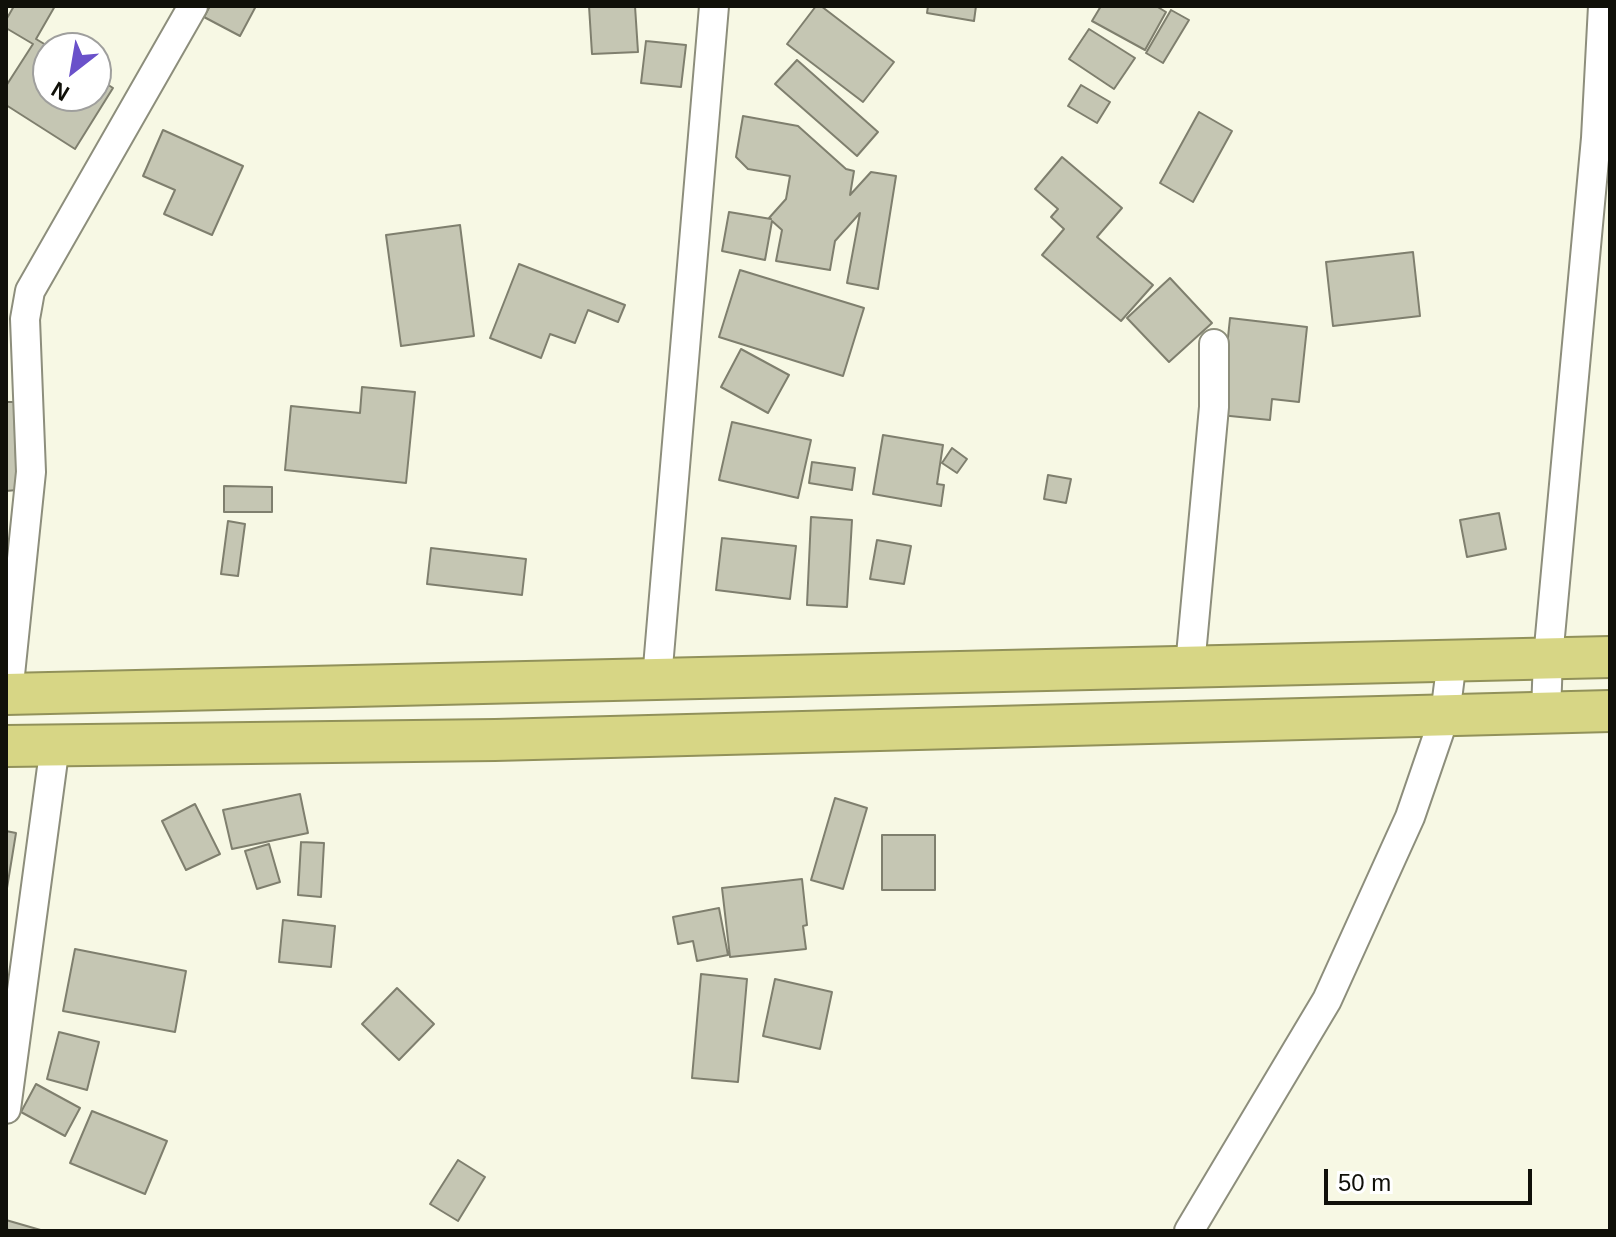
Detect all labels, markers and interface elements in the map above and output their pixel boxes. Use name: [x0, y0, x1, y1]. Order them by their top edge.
north arrow: [32, 32, 112, 112]
text: N: [47, 76, 74, 106]
scale bar: [1328, 1153, 1536, 1203]
text: 50 m: [1338, 1169, 1391, 1196]

